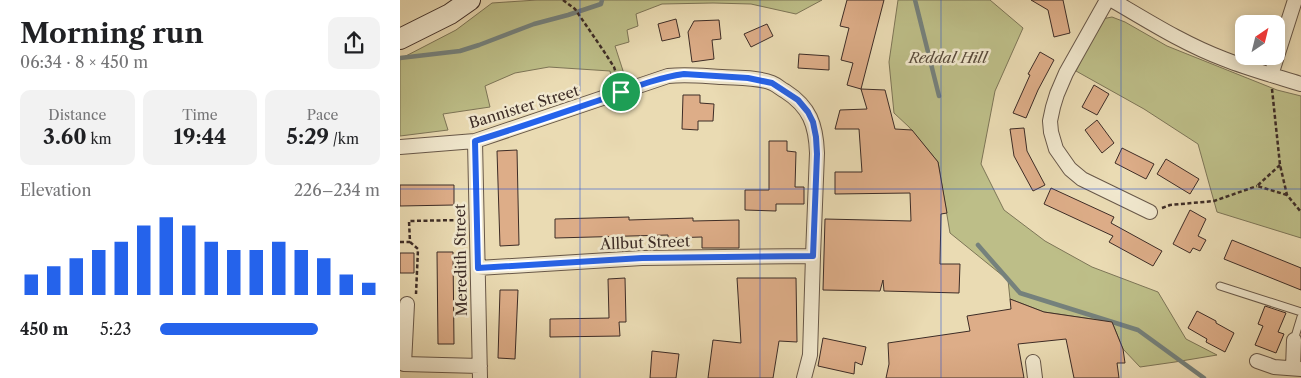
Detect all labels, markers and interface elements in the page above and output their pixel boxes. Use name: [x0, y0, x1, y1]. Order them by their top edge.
north arrow: [1235, 15, 1285, 65]
map controls: [1235, 15, 1285, 65]
text: Morning run: [20, 16, 204, 50]
button: share: [328, 17, 380, 69]
park label: Reddal Hill: [908, 48, 989, 67]
text: 06:34 · 8 × 450 m: [20, 52, 148, 72]
pin: [600, 71, 642, 113]
icon: arrive: [607, 78, 635, 106]
street label: Bannister Street: [466, 81, 582, 132]
text: Distance: [48, 106, 106, 124]
text: Time: [182, 106, 218, 124]
text: Pace: [307, 106, 338, 124]
text: 3.60: [43, 124, 87, 149]
text: 19:44: [173, 124, 227, 149]
text: 5:29: [286, 124, 329, 149]
text: km: [87, 130, 112, 148]
text: /km: [329, 130, 359, 148]
text: Elevation: [20, 180, 91, 200]
text: 226–234 m: [294, 180, 380, 200]
street label: Meredith Street: [450, 203, 471, 316]
street label: Allbut Street: [599, 231, 691, 254]
text: 450 m: [20, 319, 68, 339]
text: 5:23: [100, 319, 131, 339]

